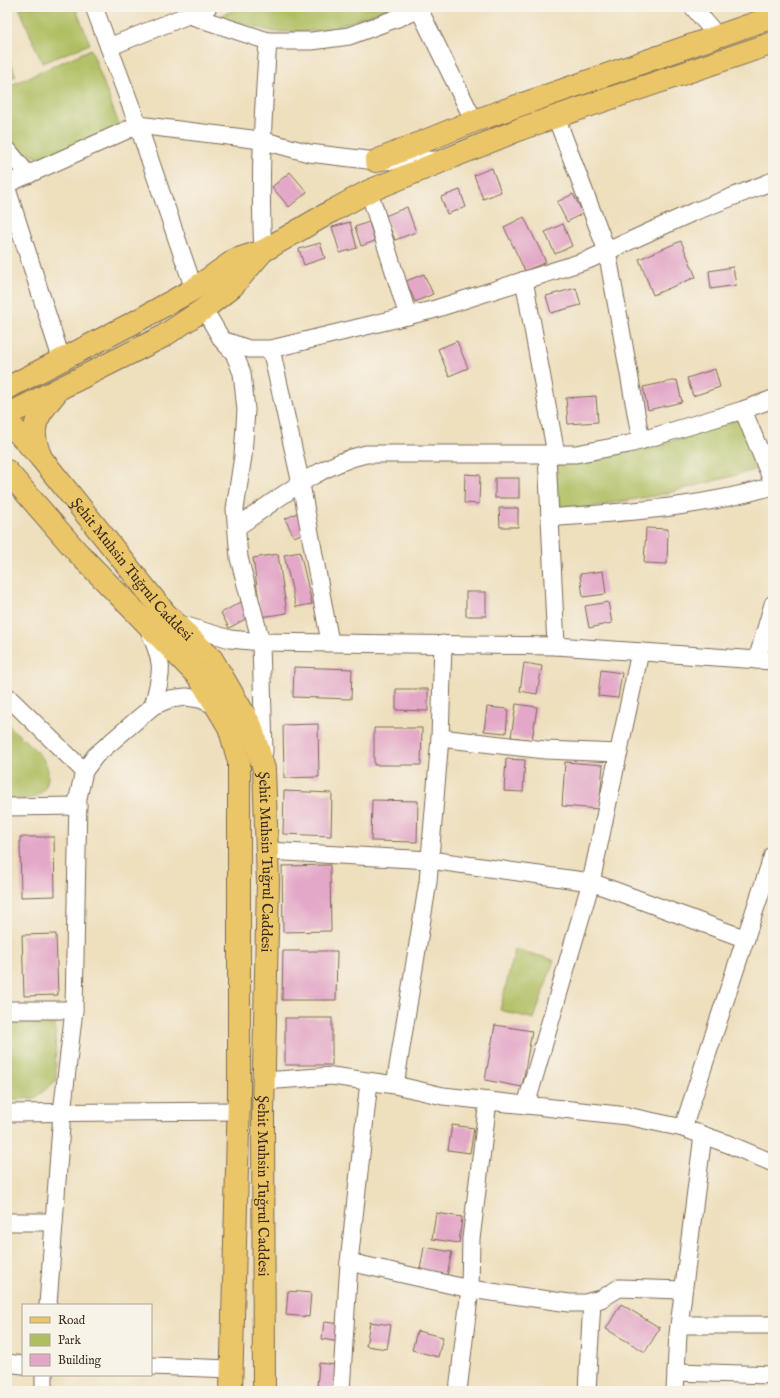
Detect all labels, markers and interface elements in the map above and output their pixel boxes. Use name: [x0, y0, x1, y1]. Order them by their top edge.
street label: Şehit Muhsin Tuğrul Caddesi: [66, 494, 197, 645]
street label: Şehit Muhsin Tuğrul Caddesi: [254, 771, 277, 953]
street label: Şehit Muhsin Tuğrul Caddesi: [253, 1095, 273, 1276]
legend: [22, 1304, 152, 1376]
text: Road: [58, 1313, 86, 1328]
text: Park: [58, 1333, 81, 1348]
text: Building: [58, 1353, 102, 1368]

